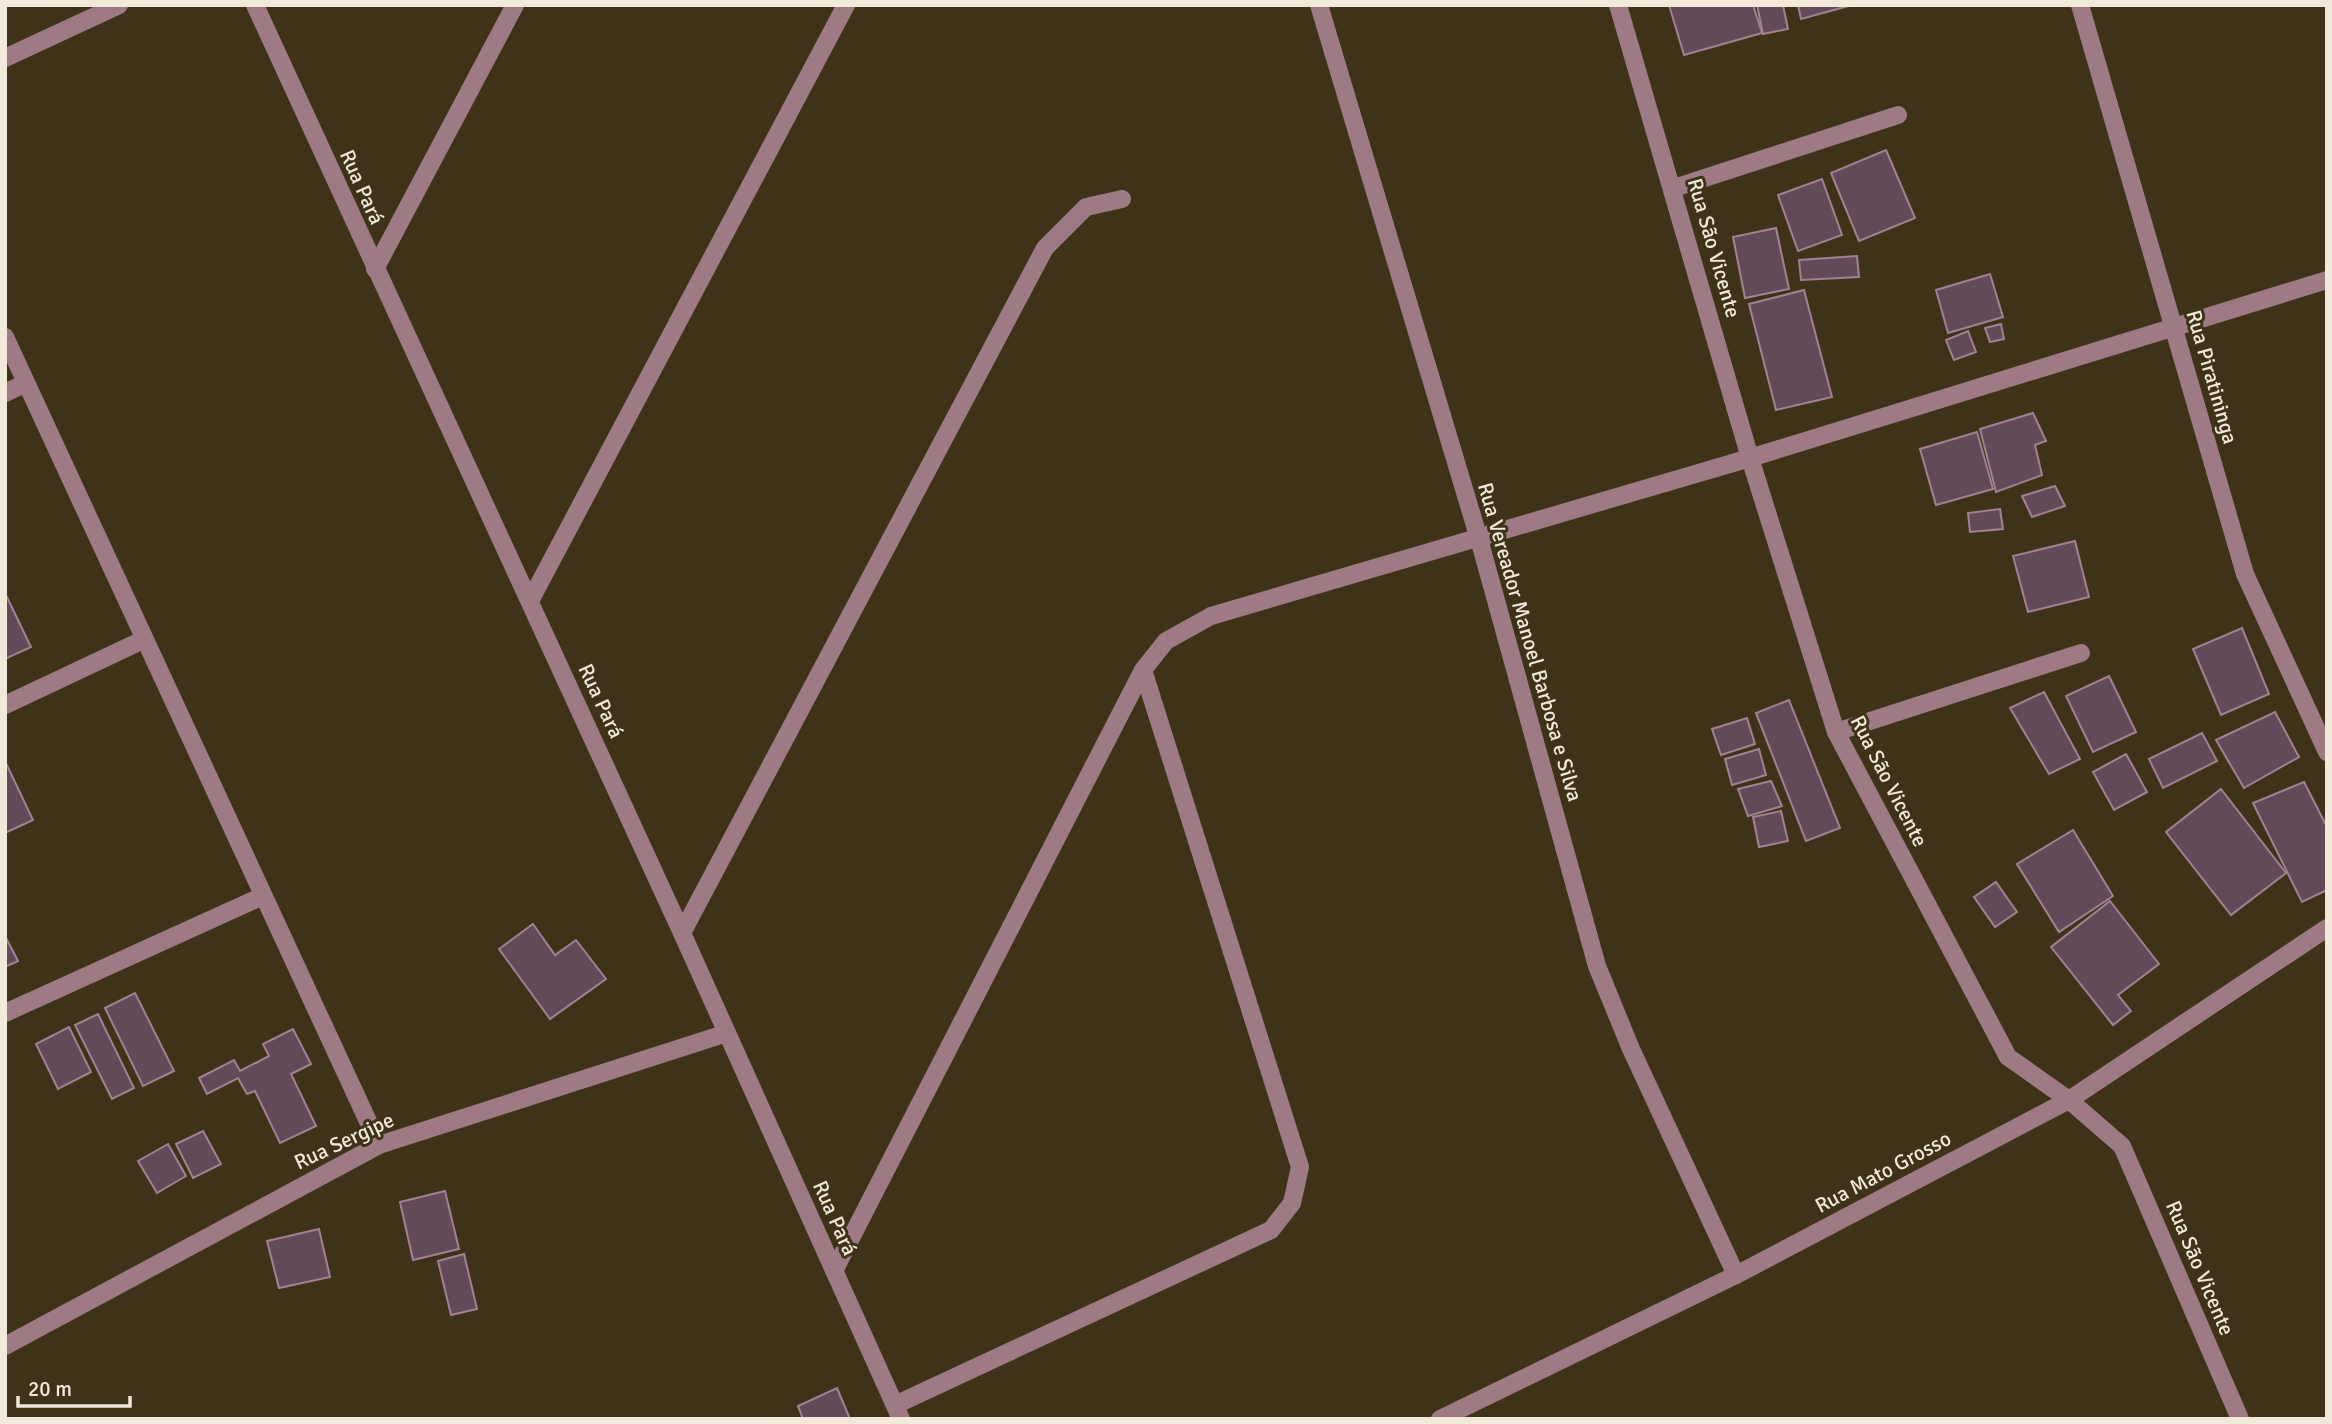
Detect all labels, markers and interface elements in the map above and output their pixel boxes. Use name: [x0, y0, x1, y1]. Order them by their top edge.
street label: Rua Pará: [334, 146, 390, 228]
street label: Rua São Vicente: [1682, 175, 1746, 321]
street label: Rua Piratininga: [2180, 307, 2244, 447]
street label: Rua Vereador Manoel Barbosa e Silva: [1472, 480, 1588, 804]
street label: Rua Pará: [572, 660, 630, 742]
street label: Rua São Vicente: [1845, 711, 1933, 851]
street label: Rua Sergipe: [290, 1107, 398, 1175]
street label: Rua Mato Grosso: [1811, 1125, 1955, 1219]
street label: Rua Pará: [807, 1177, 863, 1259]
street label: Rua São Vicente: [2160, 1197, 2240, 1339]
scale bar: [18, 1364, 130, 1408]
text: 20 m: [28, 1376, 72, 1402]

